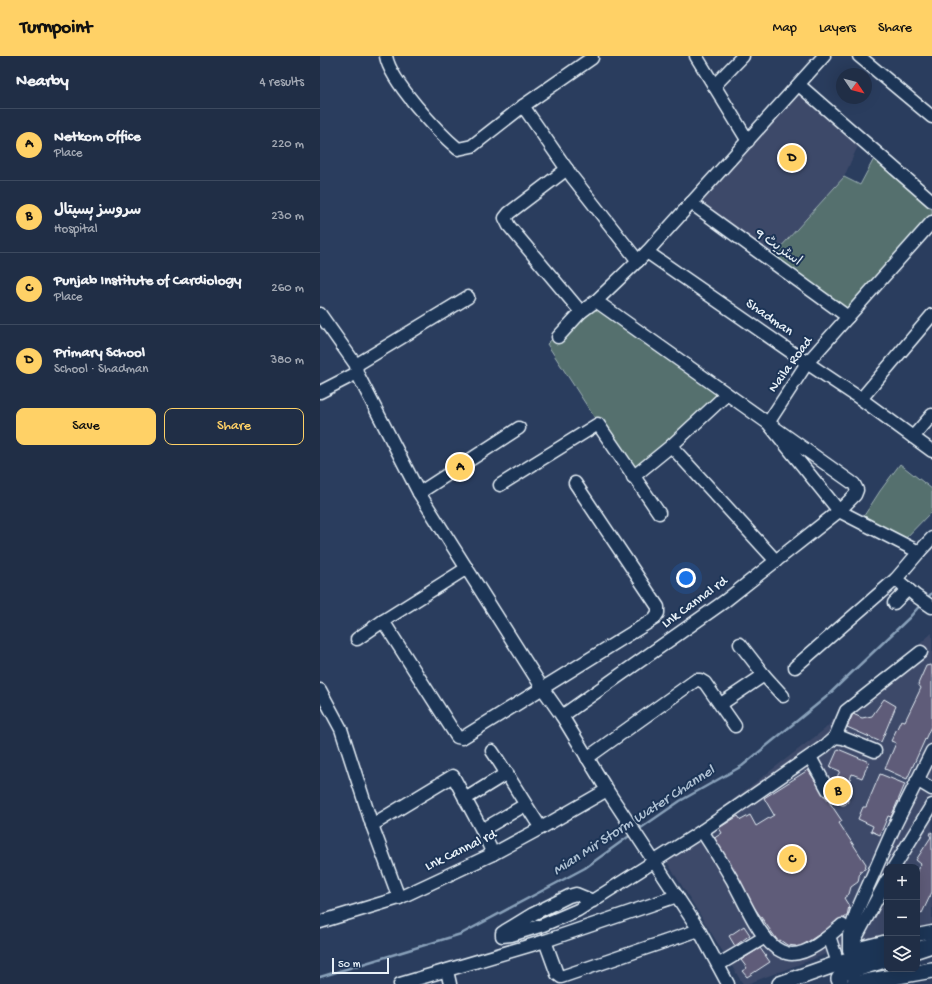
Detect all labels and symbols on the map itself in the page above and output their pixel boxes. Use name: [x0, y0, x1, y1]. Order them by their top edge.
north arrow: [836, 68, 872, 104]
pin: D: [779, 143, 805, 173]
street label: اسٹریٹ 9: [751, 225, 804, 270]
street label: Shadman: [742, 295, 796, 341]
street label: Naila Road: [765, 332, 818, 396]
pin: A: [447, 452, 473, 482]
your location: [676, 568, 696, 588]
street label: Lnk Cannal rd: [659, 572, 733, 633]
water label: Mian Mir Storm Water Channel: [550, 761, 720, 880]
pin: B: [825, 776, 851, 806]
street label: Lnk Cannal rd: [423, 826, 501, 876]
pin: C: [779, 844, 805, 874]
scale bar: [332, 956, 389, 975]

